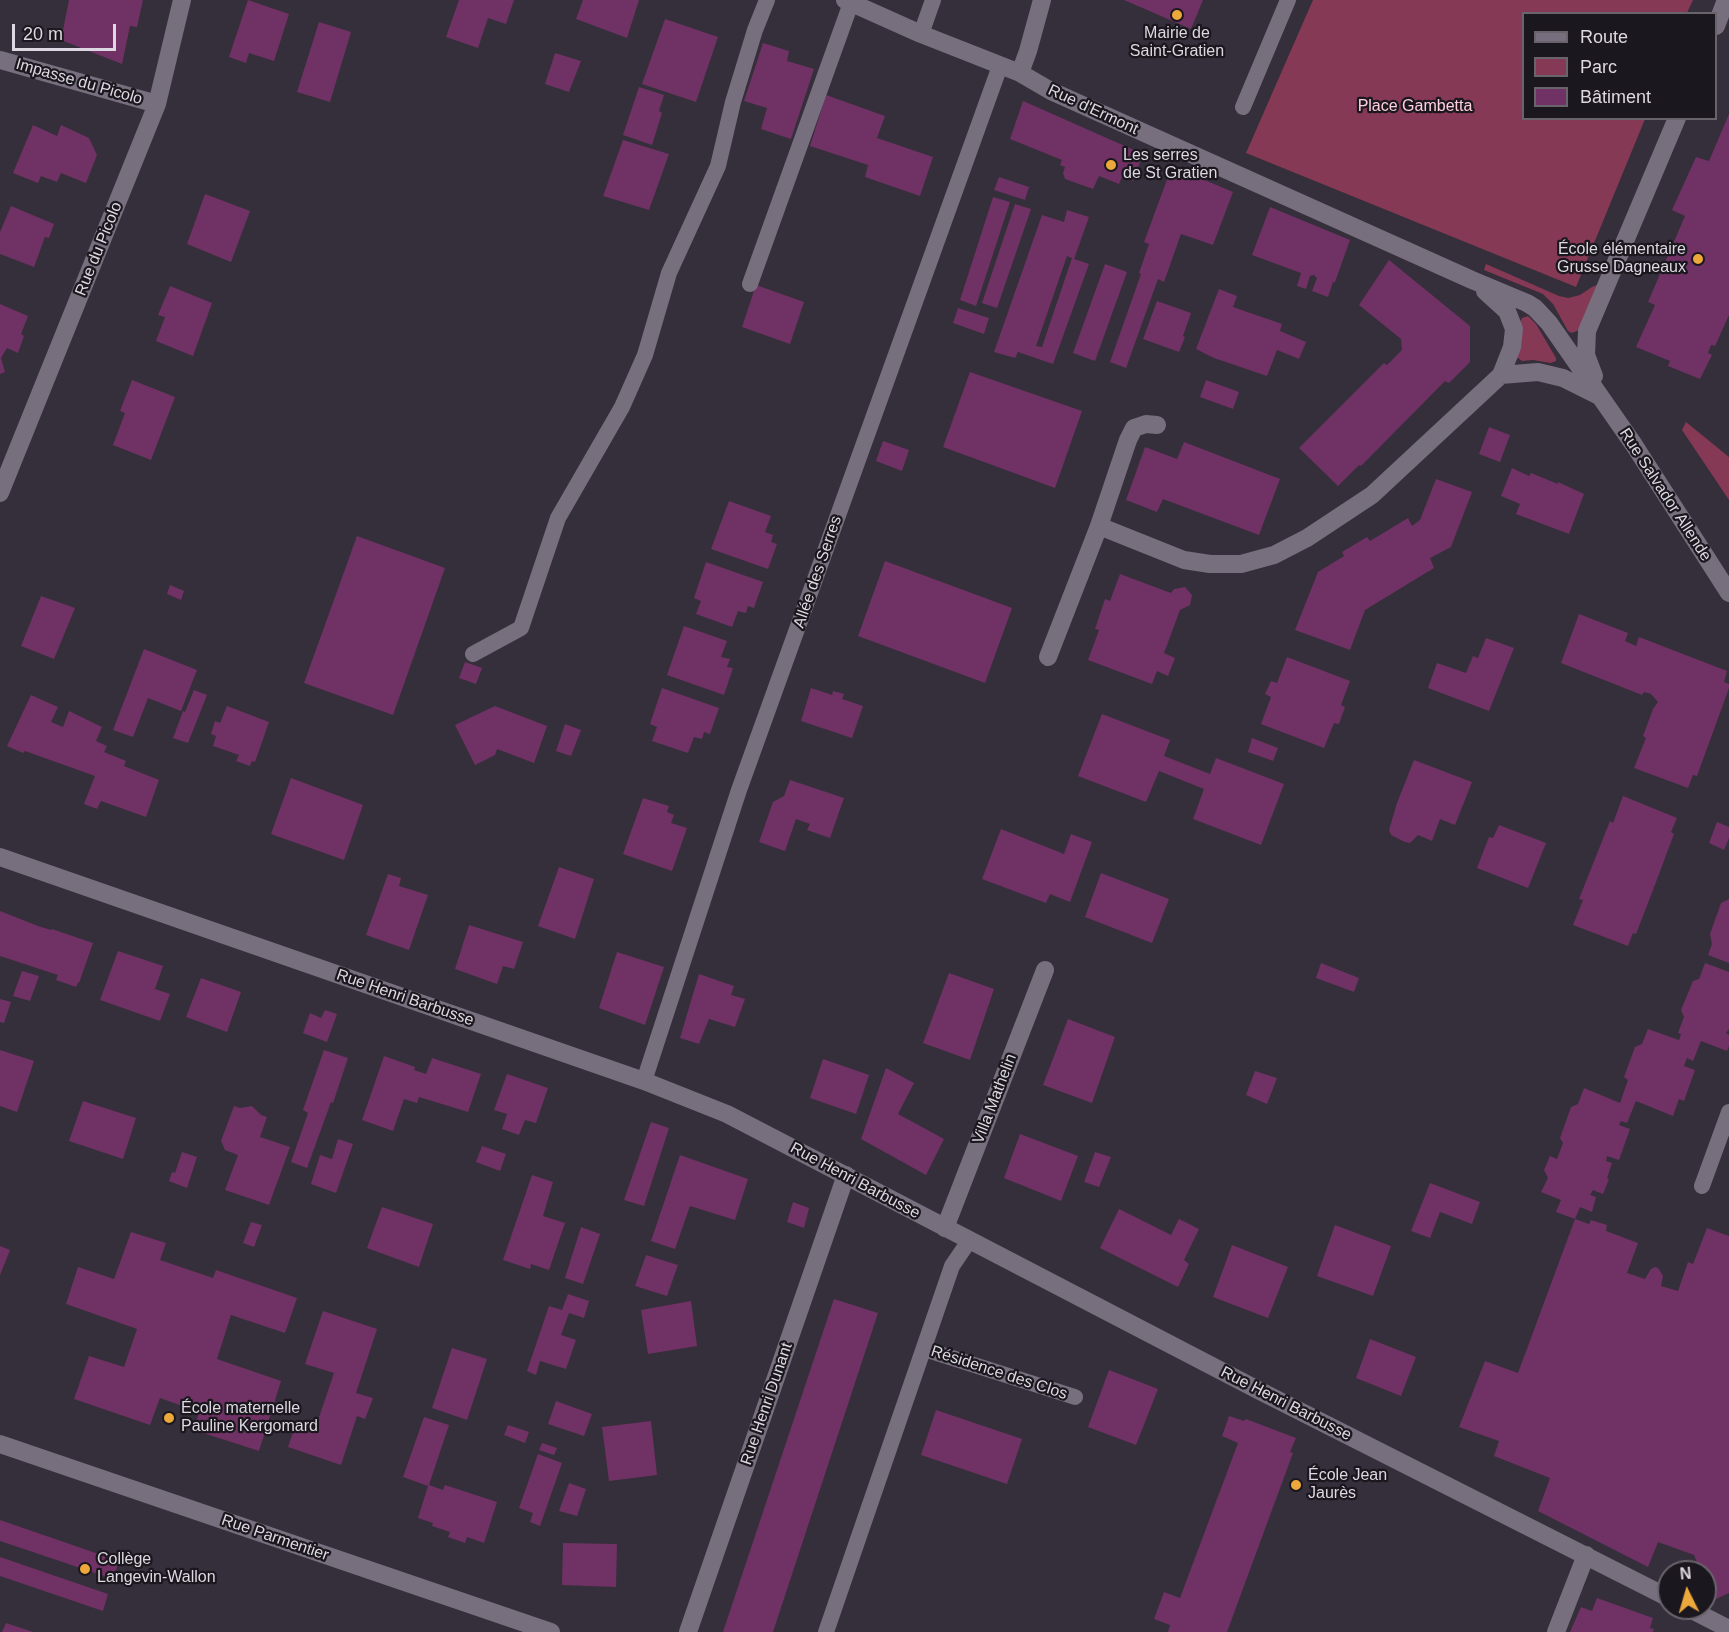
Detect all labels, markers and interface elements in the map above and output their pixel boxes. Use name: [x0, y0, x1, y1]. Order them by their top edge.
marker: Mairie de Saint-Gratien: [1170, 8, 1184, 22]
scale bar: [15, 12, 118, 50]
legend: [1522, 12, 1717, 120]
text: 20 m: [23, 24, 63, 44]
place label: Mairie de Saint-Gratien: [1130, 24, 1224, 62]
text: Route: [1580, 27, 1628, 47]
street label: Impasse du Picolo: [14, 55, 144, 109]
text: Parc: [1580, 57, 1617, 77]
street label: Rue d'Ermont: [1045, 81, 1141, 139]
text: Bâtiment: [1580, 87, 1651, 107]
park label: Place Gambetta: [1358, 97, 1472, 117]
place label: Les serres de St Gratien: [1123, 146, 1217, 184]
marker: Les serres de St Gratien: [1104, 158, 1118, 172]
street label: Rue du Picolo: [71, 199, 127, 299]
place label: École élémentaire Grusse Dagneaux: [1557, 240, 1686, 278]
marker: École élémentaire Grusse Dagneaux: [1691, 252, 1705, 266]
street label: Rue Salvador Allende: [1615, 425, 1715, 565]
street label: Allée des Serres: [790, 513, 846, 631]
street label: Rue Henri Barbusse: [334, 965, 476, 1031]
street label: Villa Mathelin: [969, 1051, 1021, 1147]
street label: Rue Henri Barbusse: [787, 1139, 923, 1223]
street label: Rue Henri Dunant: [737, 1340, 797, 1468]
street label: Résidence des Clos: [928, 1342, 1070, 1404]
street label: Rue Henri Barbusse: [1217, 1363, 1355, 1445]
place label: École maternelle Pauline Kergomard: [181, 1399, 318, 1437]
marker: École maternelle Pauline Kergomard: [162, 1411, 176, 1425]
place label: École Jean Jaurès: [1308, 1466, 1387, 1504]
marker: École Jean Jaurès: [1289, 1478, 1303, 1492]
street label: Rue Parmentier: [219, 1511, 331, 1565]
place label: Collège Langevin-Wallon: [97, 1550, 216, 1588]
north arrow: [1657, 1560, 1717, 1620]
marker: Collège Langevin-Wallon: [78, 1562, 92, 1576]
text: N: [1679, 1565, 1692, 1583]

